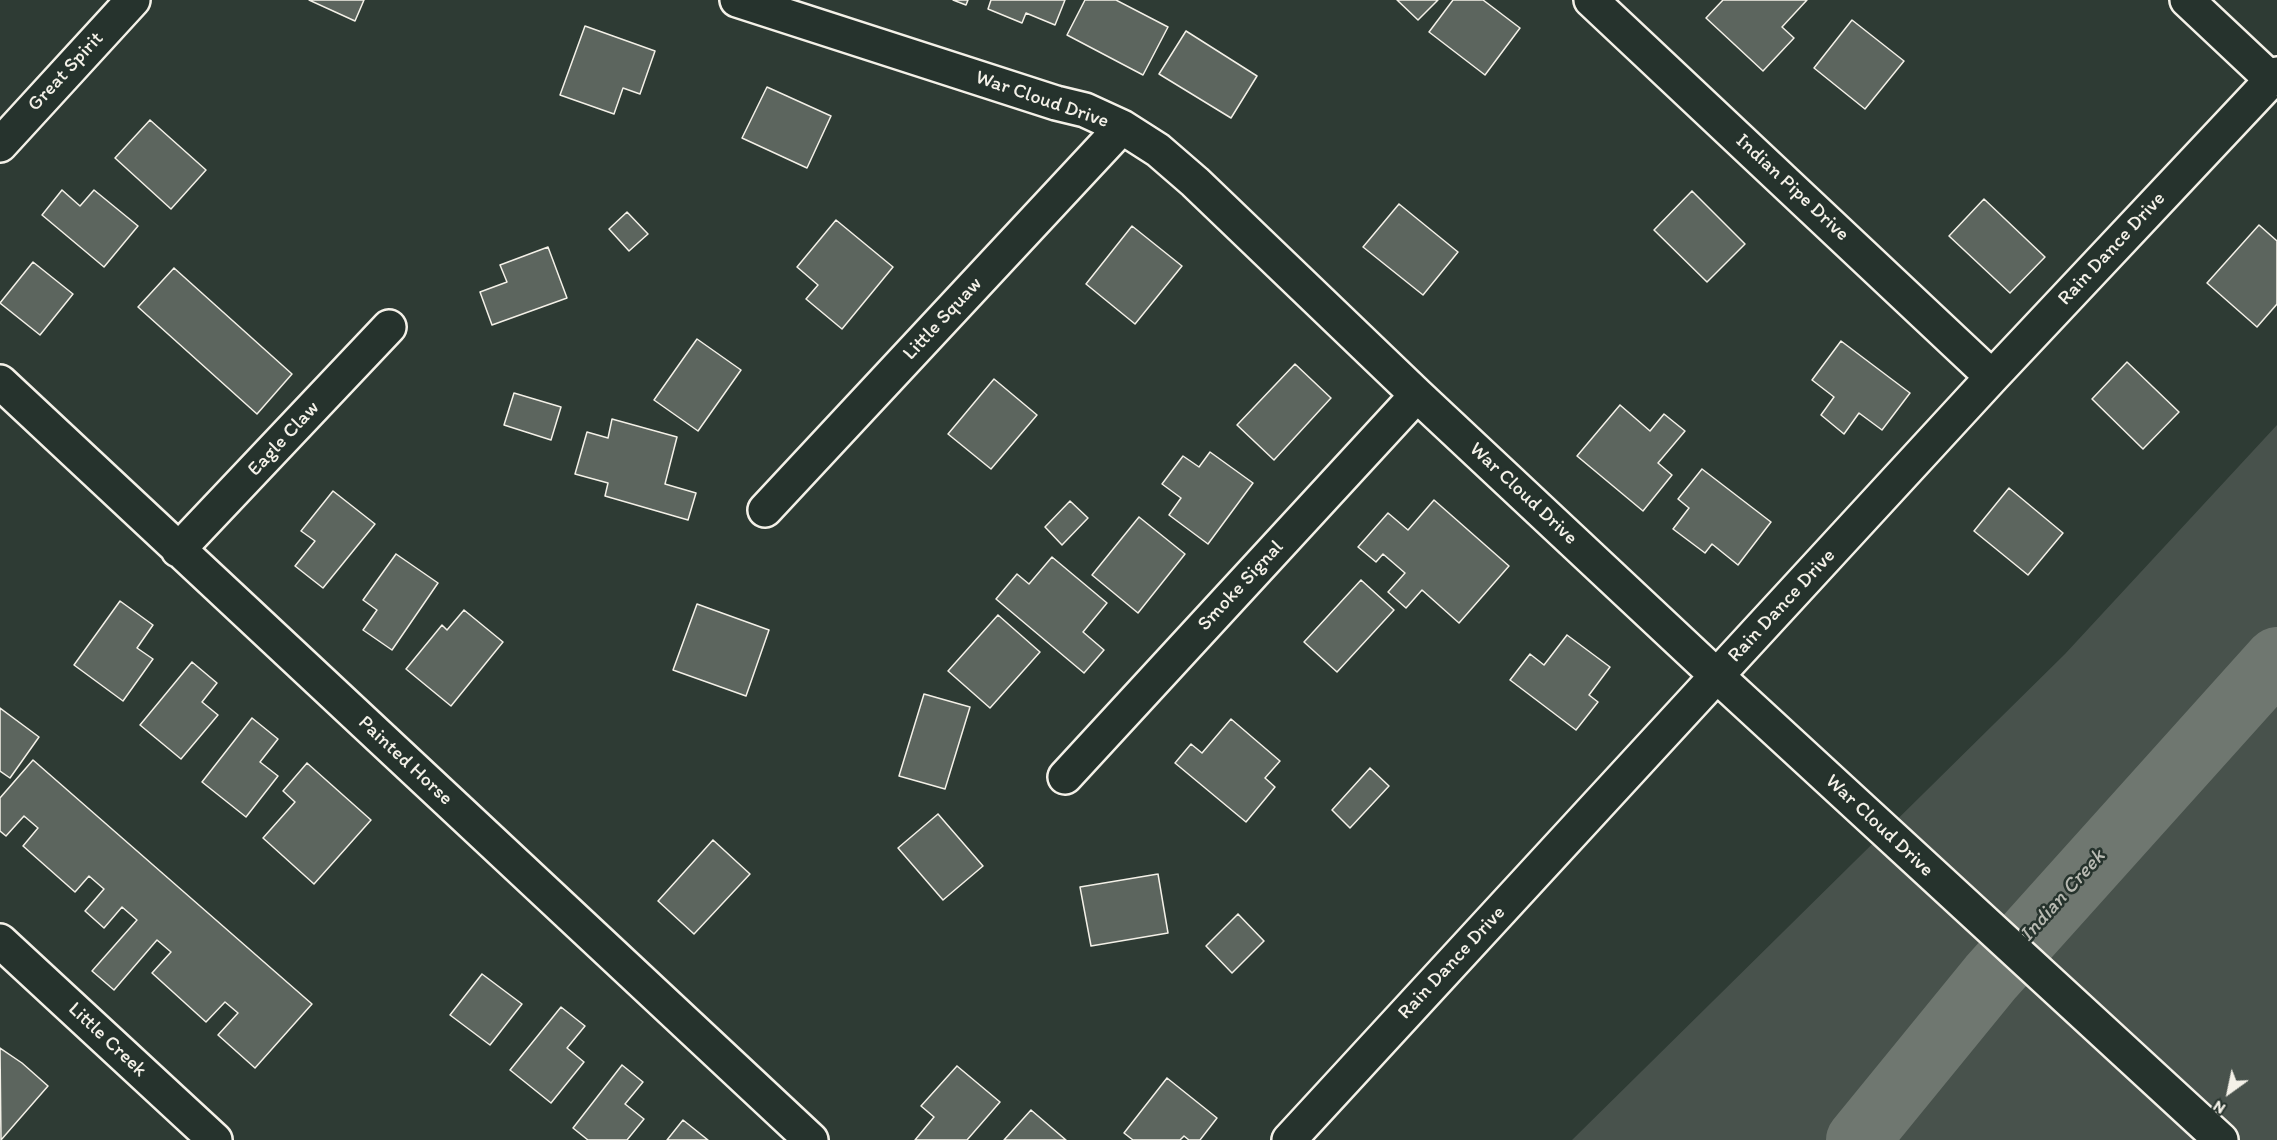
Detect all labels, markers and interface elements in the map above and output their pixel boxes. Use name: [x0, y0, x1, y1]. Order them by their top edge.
street label: Great Spirit: [23, 27, 109, 117]
street label: War Cloud Drive: [972, 66, 1112, 134]
street label: Indian Pipe Drive: [1730, 129, 1854, 247]
street label: Rain Dance Drive: [2053, 187, 2171, 311]
street label: Little Squaw: [898, 272, 988, 366]
street label: Eagle Claw: [243, 396, 325, 482]
street label: War Cloud Drive: [1464, 438, 1582, 550]
street label: Smoke Signal: [1193, 536, 1289, 636]
street label: Rain Dance Drive: [1723, 544, 1841, 668]
street label: Painted Horse: [353, 711, 457, 811]
street label: War Cloud Drive: [1820, 770, 1938, 882]
water label: Indian Creek: [2015, 845, 2111, 947]
street label: Rain Dance Drive: [1393, 901, 1511, 1025]
street label: Little Creek: [63, 997, 151, 1083]
north arrow: [2199, 1062, 2259, 1122]
text: N: [2209, 1097, 2229, 1118]

